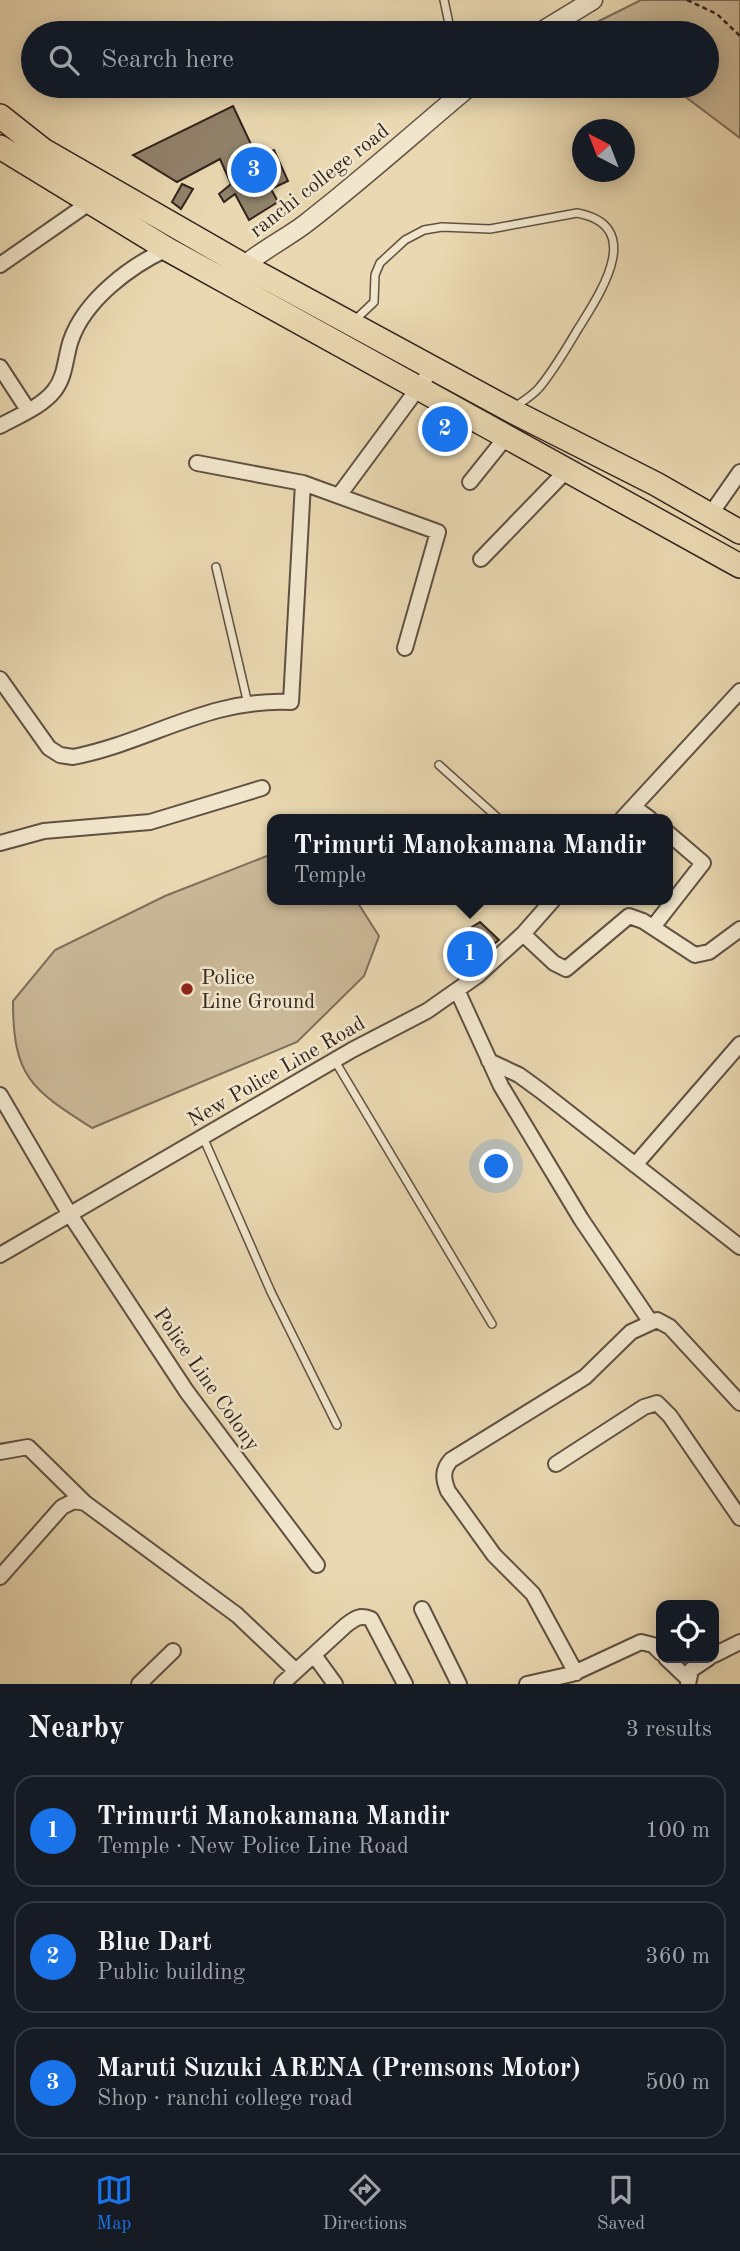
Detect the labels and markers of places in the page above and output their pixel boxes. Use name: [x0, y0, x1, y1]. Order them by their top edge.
pin: 3: [231, 144, 277, 196]
pin: 2: [422, 403, 468, 455]
pin: 1: [447, 928, 493, 980]
place label: Police Line Ground: [201, 968, 315, 1013]
marker: Police Line Ground: [179, 981, 195, 997]

